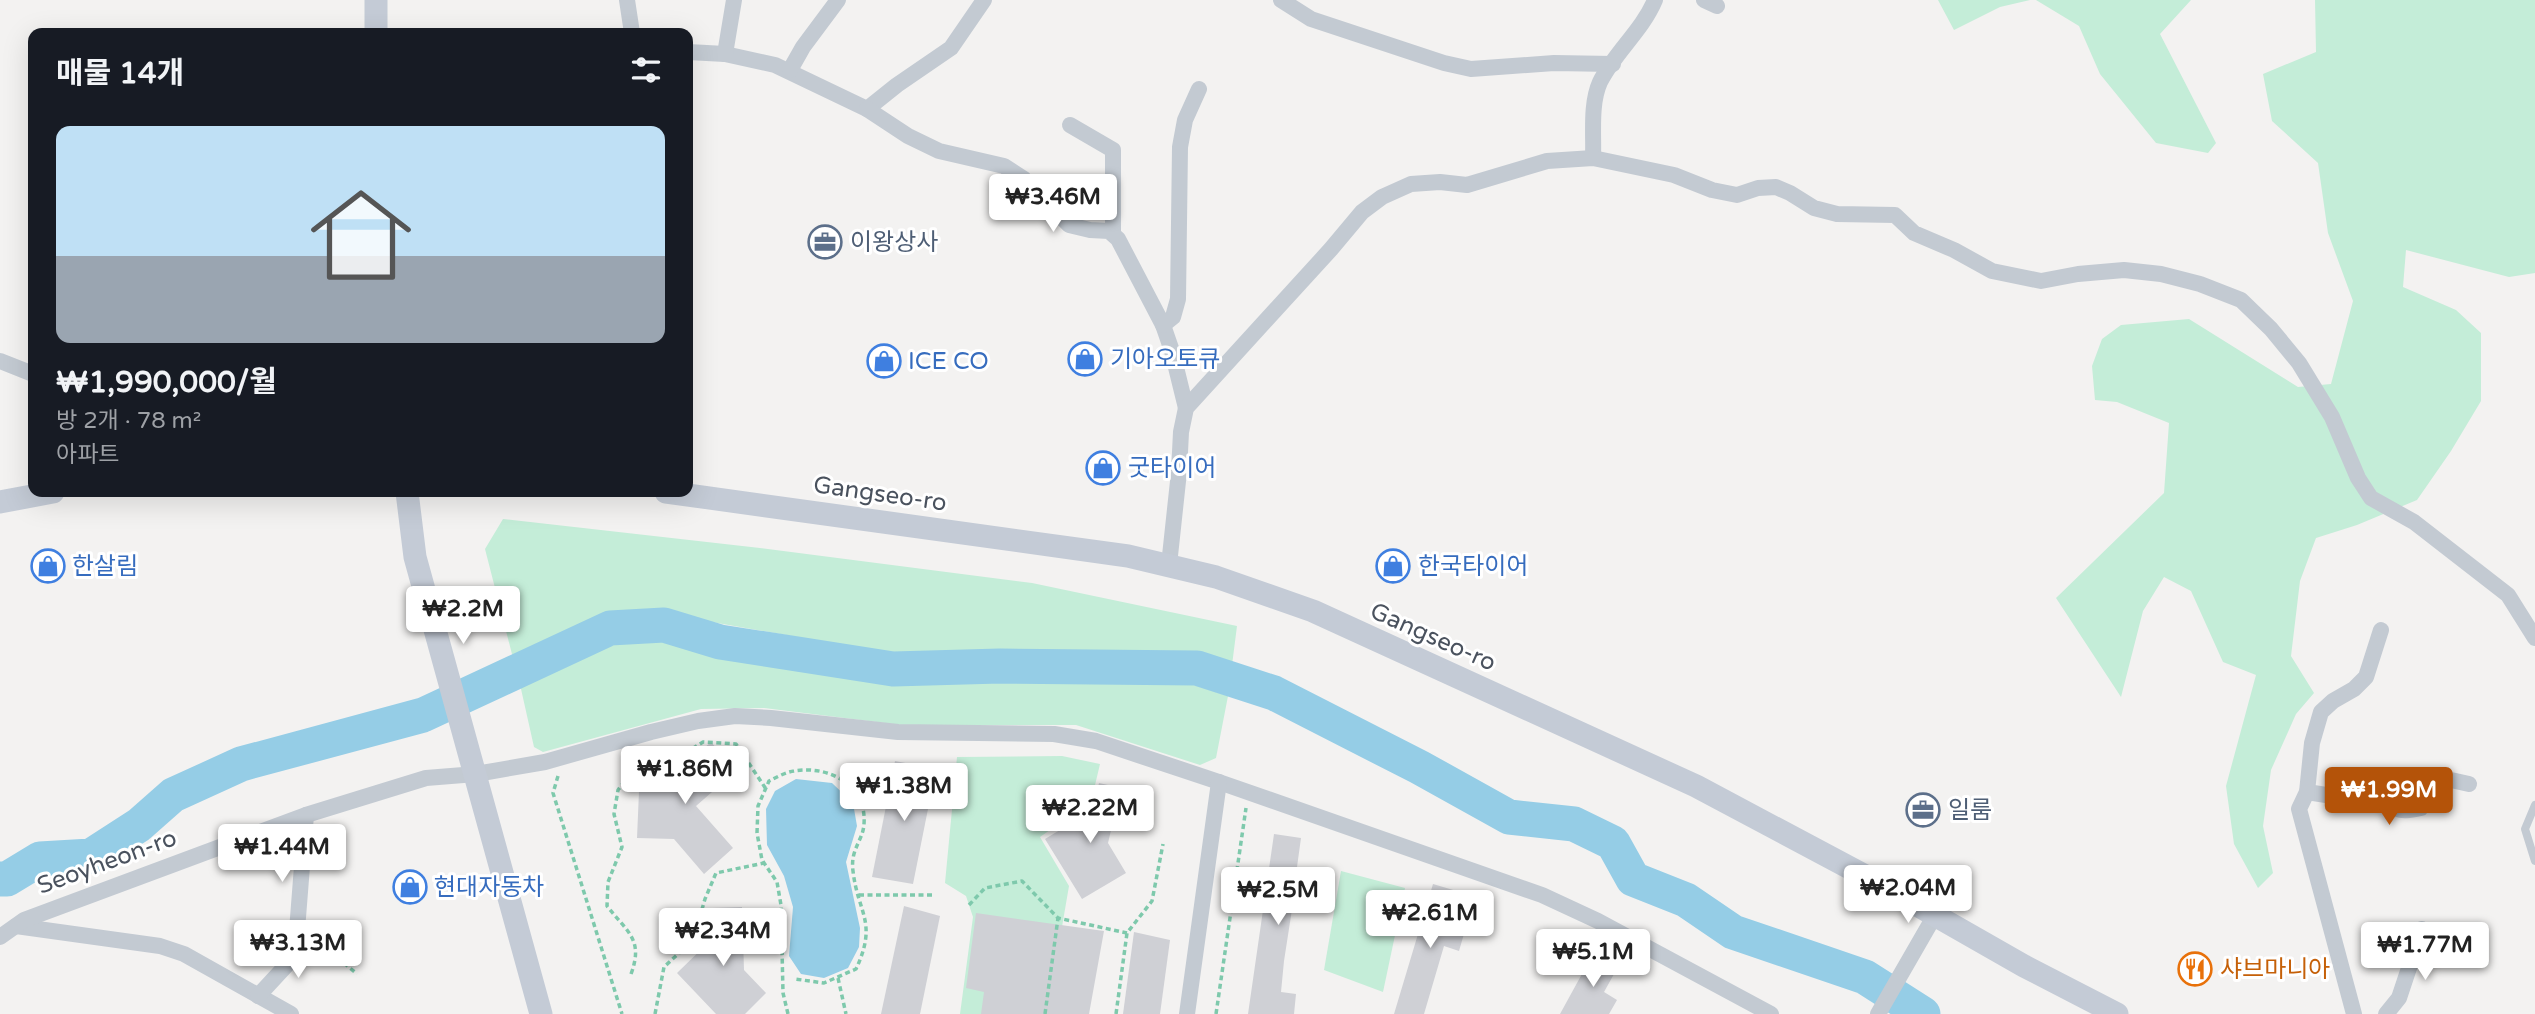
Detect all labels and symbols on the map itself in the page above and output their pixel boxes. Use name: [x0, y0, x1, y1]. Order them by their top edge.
pin: ₩3.46M: [996, 174, 1110, 234]
office icon: 이왕상사: [806, 223, 844, 261]
place label: 이왕상사: [850, 228, 938, 257]
shop icon: 기아오토큐: [1066, 340, 1104, 378]
shop icon: ICE CO: [865, 342, 903, 380]
place label: 기아오토큐: [1110, 345, 1220, 374]
place label: ICE CO: [908, 347, 989, 376]
shop icon: 굿타이어: [1084, 449, 1122, 487]
place label: 굿타이어: [1128, 454, 1216, 483]
street label: Gangseo-ro: [811, 470, 949, 518]
shop icon: 한살림: [29, 547, 67, 585]
shop icon: 한국타이어: [1374, 547, 1412, 585]
place label: 한살림: [72, 552, 138, 581]
place label: 한국타이어: [1418, 552, 1528, 581]
pin: ₩2.2M: [414, 586, 512, 646]
street label: Gangseo-ro: [1366, 596, 1500, 678]
pin: ₩1.86M: [628, 746, 742, 806]
pin: ₩1.38M: [847, 764, 961, 823]
pin: ₩1.99M: [2332, 768, 2446, 827]
pin: ₩2.22M: [1033, 786, 1147, 845]
office icon: 일룸: [1904, 791, 1942, 829]
place label: 일룸: [1948, 796, 1992, 825]
street label: Seoyheon-ro: [33, 823, 181, 901]
pin: ₩1.44M: [225, 824, 339, 884]
pin: ₩2.04M: [1851, 866, 1965, 925]
pin: ₩2.5M: [1229, 867, 1327, 927]
shop icon: 현대자동차: [391, 868, 429, 906]
place label: 현대자동차: [434, 873, 544, 902]
pin: ₩2.61M: [1373, 890, 1487, 950]
pin: ₩2.34M: [666, 908, 780, 968]
pin: ₩3.13M: [241, 920, 355, 980]
pin: ₩1.77M: [2368, 922, 2482, 982]
pin: ₩5.1M: [1544, 930, 1642, 989]
restaurant icon: 샤브마니아: [2176, 950, 2214, 988]
place label: 샤브마니아: [2220, 955, 2330, 984]

